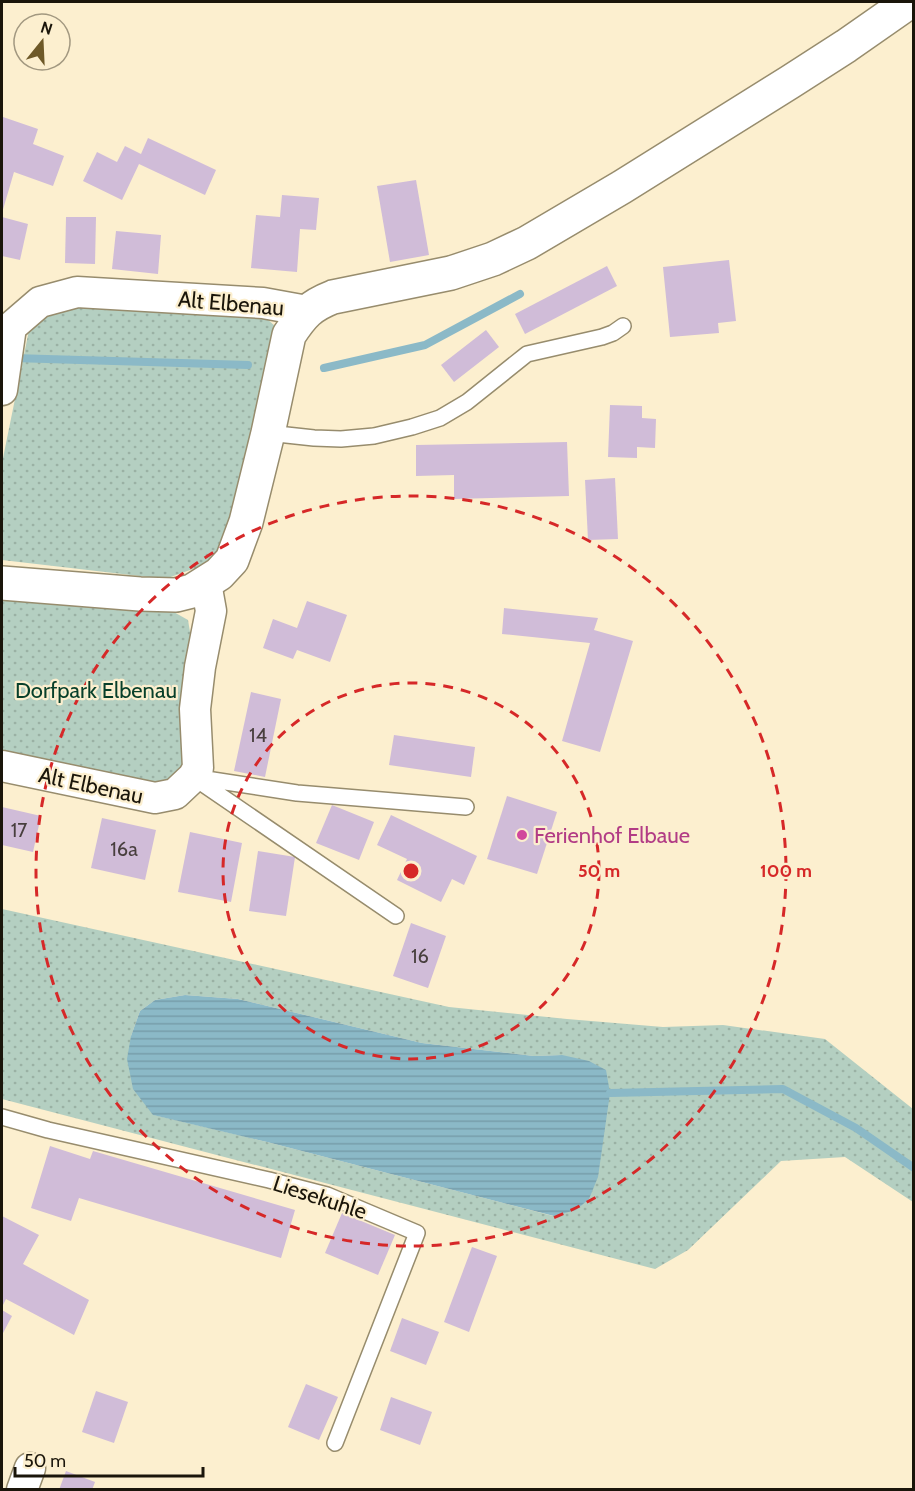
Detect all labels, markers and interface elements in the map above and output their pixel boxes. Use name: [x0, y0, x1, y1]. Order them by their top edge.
north arrow: [12, 12, 72, 72]
text: N: [38, 17, 55, 39]
street label: Alt Elbenau: [177, 285, 285, 322]
park label: Dorfpark Elbenau: [15, 677, 177, 704]
house number: 14: [249, 723, 267, 747]
street label: Alt Elbenau: [36, 761, 146, 810]
house number: 17: [11, 818, 27, 842]
place label: Ferienhof Elbaue: [534, 822, 690, 849]
marker: Ferienhof Elbaue: [515, 828, 529, 842]
house number: 16a: [110, 837, 138, 861]
text: 50 m: [578, 860, 620, 882]
text: 100 m: [760, 860, 812, 882]
centre of rings: [401, 861, 421, 881]
house number: 16: [411, 944, 429, 968]
street label: Liesekuhle: [270, 1170, 370, 1225]
scale bar: [15, 1440, 202, 1478]
text: 50 m: [24, 1450, 66, 1472]

